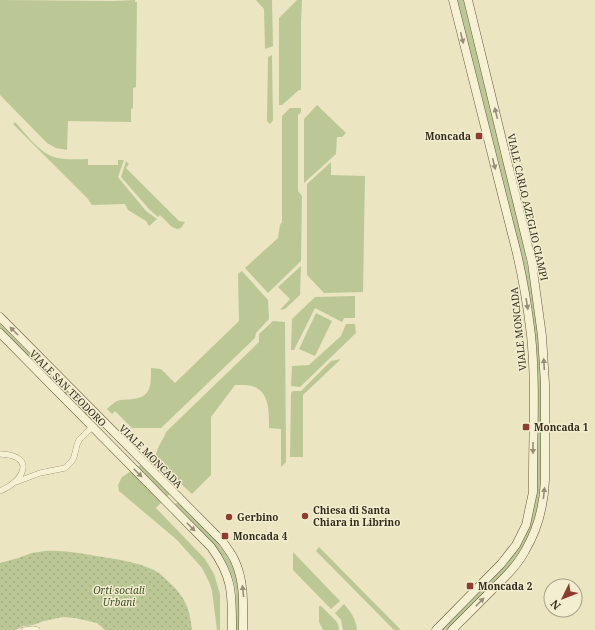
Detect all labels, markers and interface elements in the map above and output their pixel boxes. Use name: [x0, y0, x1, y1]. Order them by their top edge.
one-way arrow: [460, 32, 466, 44]
one-way arrow: [492, 106, 498, 119]
place label: Moncada: [425, 129, 471, 143]
marker: Moncada: [474, 131, 484, 141]
street label: VIALE CARLO AZEGLIO CIAMPI: [504, 132, 552, 282]
one-way arrow: [492, 158, 498, 170]
street label: VIALE MONCADA: [507, 285, 529, 372]
one-way arrow: [524, 298, 530, 310]
one-way arrow: [10, 326, 19, 336]
street label: VIALE SAN TEODORO: [27, 347, 109, 429]
one-way arrow: [541, 357, 547, 370]
place label: Moncada 1: [534, 420, 589, 434]
street label: VIALE MONCADA: [116, 421, 186, 491]
marker: Moncada 1: [521, 422, 531, 432]
one-way arrow: [530, 442, 536, 455]
one-way arrow: [133, 468, 143, 478]
one-way arrow: [541, 487, 547, 499]
place label: Chiesa di Santa Chiara in Librino: [313, 503, 400, 529]
place label: Gerbino: [237, 510, 278, 524]
marker: Chiesa di Santa Chiara in Librino: [300, 511, 310, 521]
marker: Gerbino: [224, 512, 234, 522]
one-way arrow: [186, 522, 196, 532]
place label: Moncada 4: [233, 529, 288, 543]
marker: Moncada 4: [220, 531, 230, 541]
north arrow: [543, 578, 583, 618]
place label: Moncada 2: [478, 579, 533, 593]
marker: Moncada 2: [465, 581, 475, 591]
park label: Orti sociali Urbani: [93, 583, 145, 609]
one-way arrow: [239, 585, 246, 597]
text: N: [547, 597, 564, 613]
one-way arrow: [475, 598, 485, 607]

